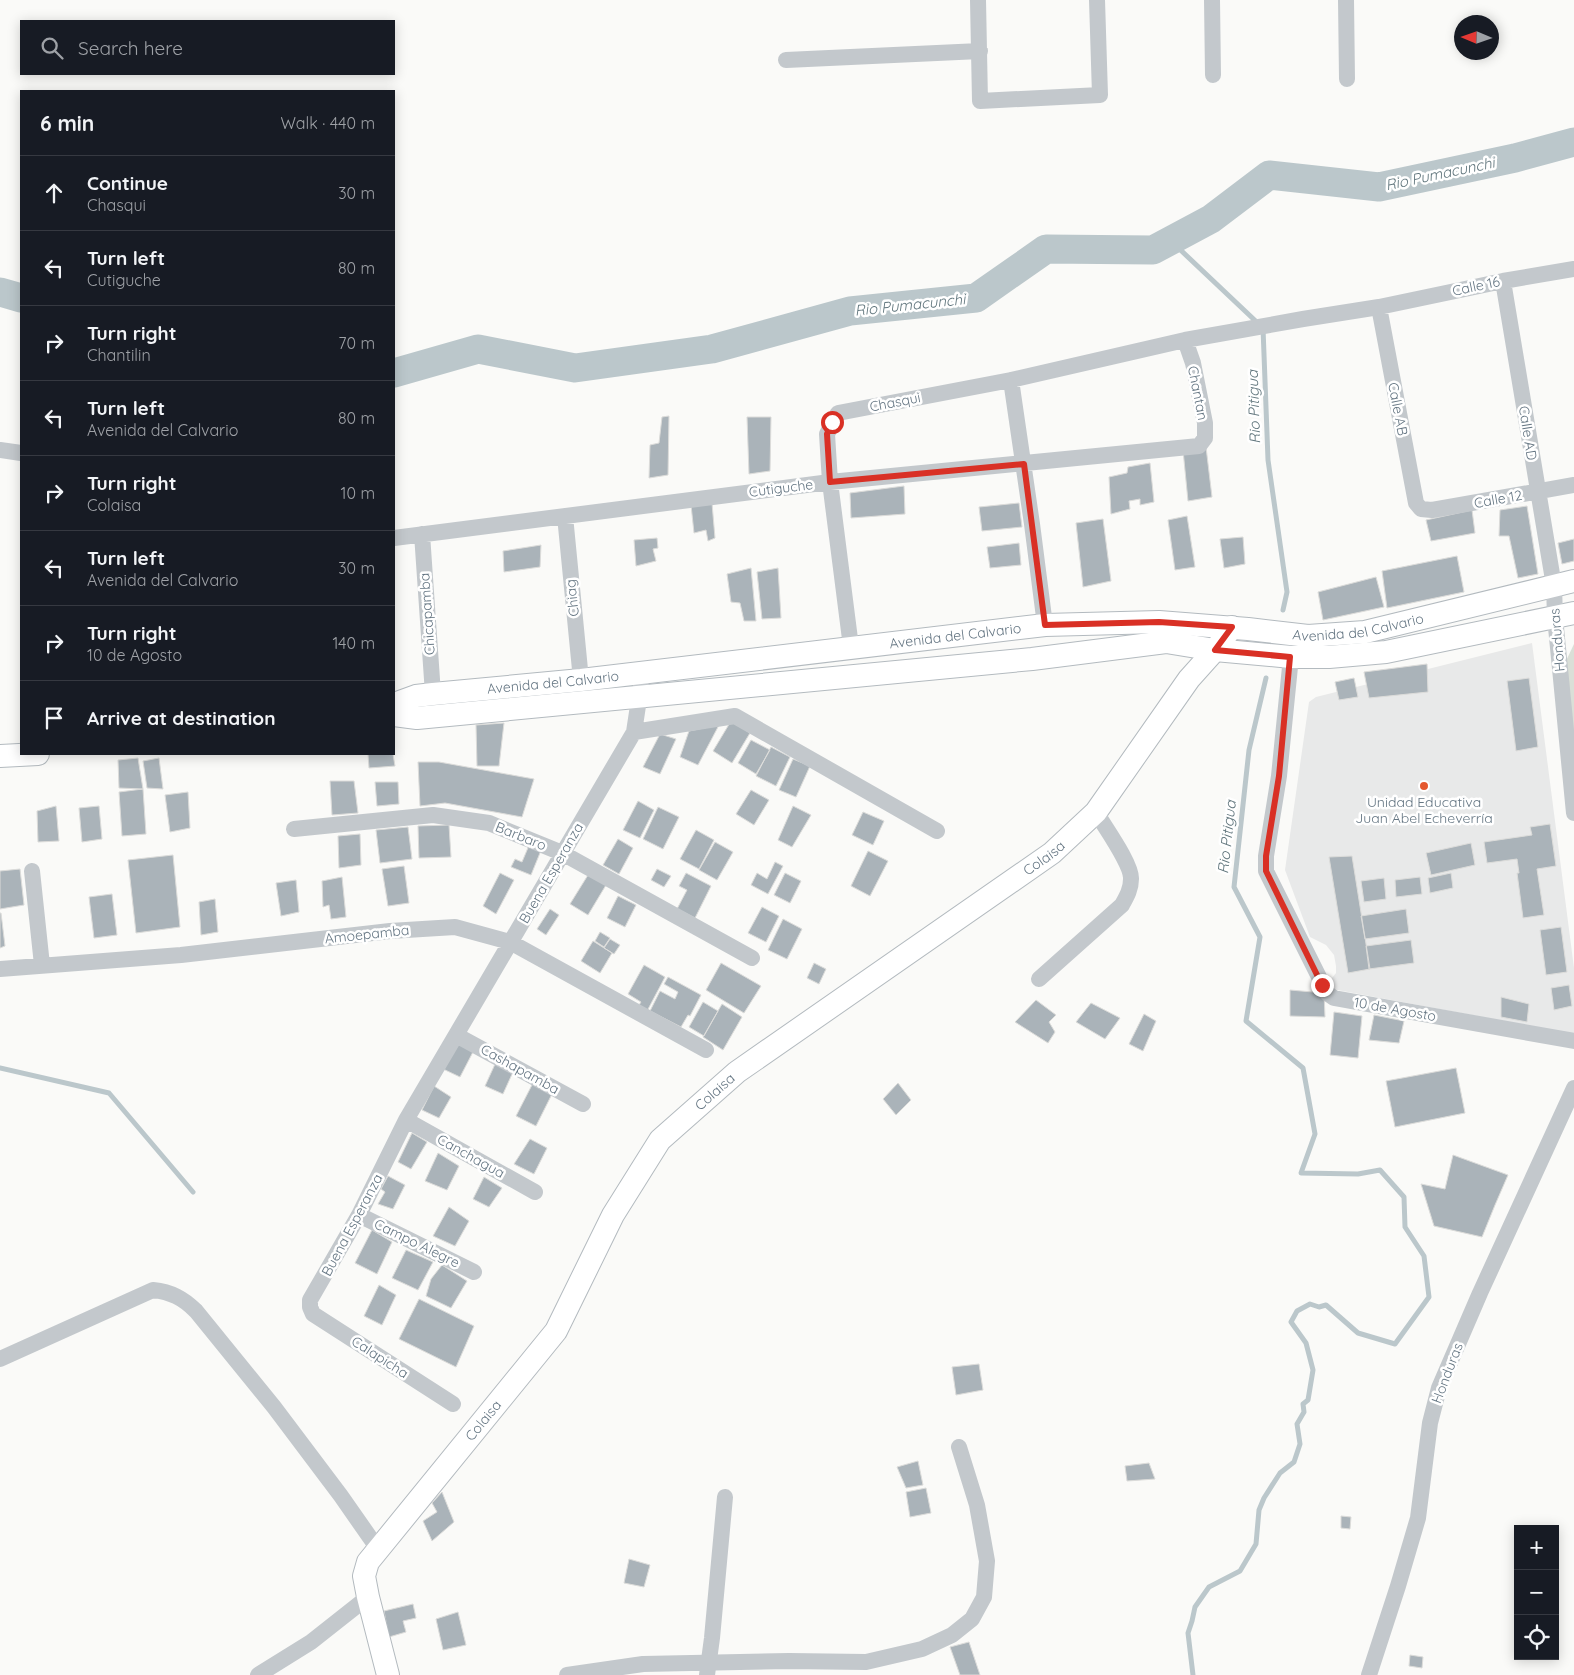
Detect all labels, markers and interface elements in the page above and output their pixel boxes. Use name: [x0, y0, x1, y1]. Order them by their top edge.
north arrow: [1454, 15, 1499, 60]
search box: [20, 20, 395, 75]
icon: search: [38, 34, 66, 62]
text: Search here: [78, 36, 183, 60]
text: 6 min: [40, 110, 94, 136]
text: Walk · 440 m: [281, 113, 375, 133]
water label: Rio Pumacunchi: [1384, 152, 1498, 194]
text: Continue: [87, 171, 168, 195]
icon: ahead: [40, 179, 68, 207]
text: 30 m: [338, 183, 375, 203]
text: Chasqui: [87, 195, 146, 215]
text: Turn left: [87, 246, 165, 270]
icon: left: [40, 254, 68, 282]
text: 80 m: [338, 258, 375, 278]
text: Cutiguche: [87, 270, 161, 290]
street label: Calle 16: [1450, 272, 1502, 300]
water label: Rio Pumacunchi: [854, 289, 968, 320]
text: Turn right: [87, 321, 176, 345]
icon: right: [40, 329, 68, 357]
text: 70 m: [338, 333, 375, 353]
text: Chantilin: [87, 345, 151, 365]
street label: Chantan: [1184, 364, 1212, 422]
water label: Rio Pitigua: [1243, 369, 1264, 444]
street label: Calle AB: [1384, 381, 1412, 437]
street label: Chasqui: [868, 388, 922, 416]
text: Turn left: [87, 396, 165, 420]
icon: left: [40, 404, 68, 432]
street label: Calle AD: [1515, 405, 1541, 461]
text: 80 m: [338, 408, 375, 428]
route start: [821, 411, 844, 434]
text: Avenida del Calvario: [87, 420, 238, 440]
text: Turn right: [87, 471, 176, 495]
street label: Cutiguche: [748, 475, 814, 501]
icon: right: [40, 479, 68, 507]
text: 10 m: [341, 483, 375, 503]
street label: Calle 12: [1473, 486, 1524, 512]
text: Colaisa: [87, 495, 141, 515]
text: Turn left: [87, 546, 165, 570]
icon: left: [40, 554, 68, 582]
text: 30 m: [338, 558, 375, 578]
text: Avenida del Calvario: [87, 570, 238, 590]
street label: Chicapamba: [415, 572, 439, 656]
street label: Chiag: [561, 579, 583, 617]
street label: Honduras: [1545, 608, 1569, 672]
street label: Avenida del Calvario: [1292, 609, 1425, 645]
street label: Avenida del Calvario: [888, 619, 1022, 652]
text: Turn right: [87, 621, 176, 645]
icon: right: [40, 629, 68, 657]
text: 140 m: [332, 633, 375, 653]
text: 10 de Agosto: [87, 645, 182, 665]
street label: Avenida del Calvario: [486, 667, 620, 698]
icon: arrive: [40, 704, 68, 732]
text: Arrive at destination: [87, 706, 276, 730]
marker: Unidad Educativa Juan Abel Echeverría: [1418, 780, 1430, 792]
place label: Unidad Educativa Juan Abel Echeverría: [1355, 793, 1493, 827]
water label: Rio Pitigua: [1213, 798, 1240, 875]
street label: Barbaro: [493, 818, 549, 854]
street label: Buena Esperanza: [515, 819, 587, 927]
street label: Colaisa: [1020, 837, 1069, 879]
street label: Amoepamba: [324, 921, 410, 947]
route end: [1311, 974, 1334, 997]
street label: 10 de Agosto: [1352, 993, 1438, 1025]
street label: Cashapamba: [477, 1040, 563, 1098]
street label: Colaisa: [691, 1069, 738, 1114]
street label: Canchagua: [434, 1130, 508, 1182]
street label: Buena Esperanza: [317, 1171, 387, 1279]
street label: Campo Alegre: [371, 1215, 463, 1271]
street label: Calapicha: [348, 1332, 412, 1382]
street label: Honduras: [1427, 1340, 1467, 1406]
street label: Colaisa: [461, 1396, 505, 1445]
map controls: [1514, 1525, 1559, 1660]
button: +: [1514, 1525, 1559, 1570]
button: −: [1514, 1570, 1559, 1615]
button: locate: [1514, 1615, 1559, 1660]

